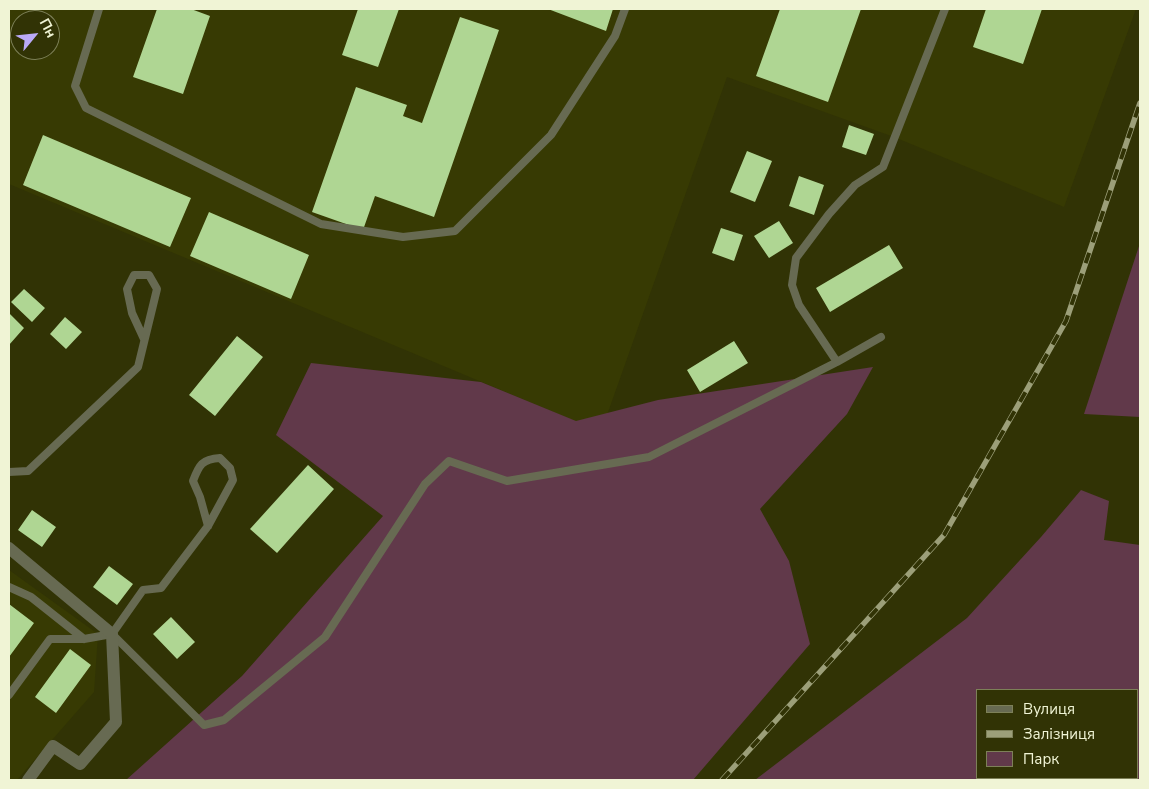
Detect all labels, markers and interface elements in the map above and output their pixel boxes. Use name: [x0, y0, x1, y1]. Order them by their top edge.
north arrow: [10, 10, 60, 60]
text: Пн: [35, 15, 61, 41]
legend: [976, 689, 1139, 779]
text: Вулиця: [1023, 699, 1075, 719]
text: Залізниця: [1023, 724, 1095, 744]
text: Парк: [1023, 749, 1059, 769]

